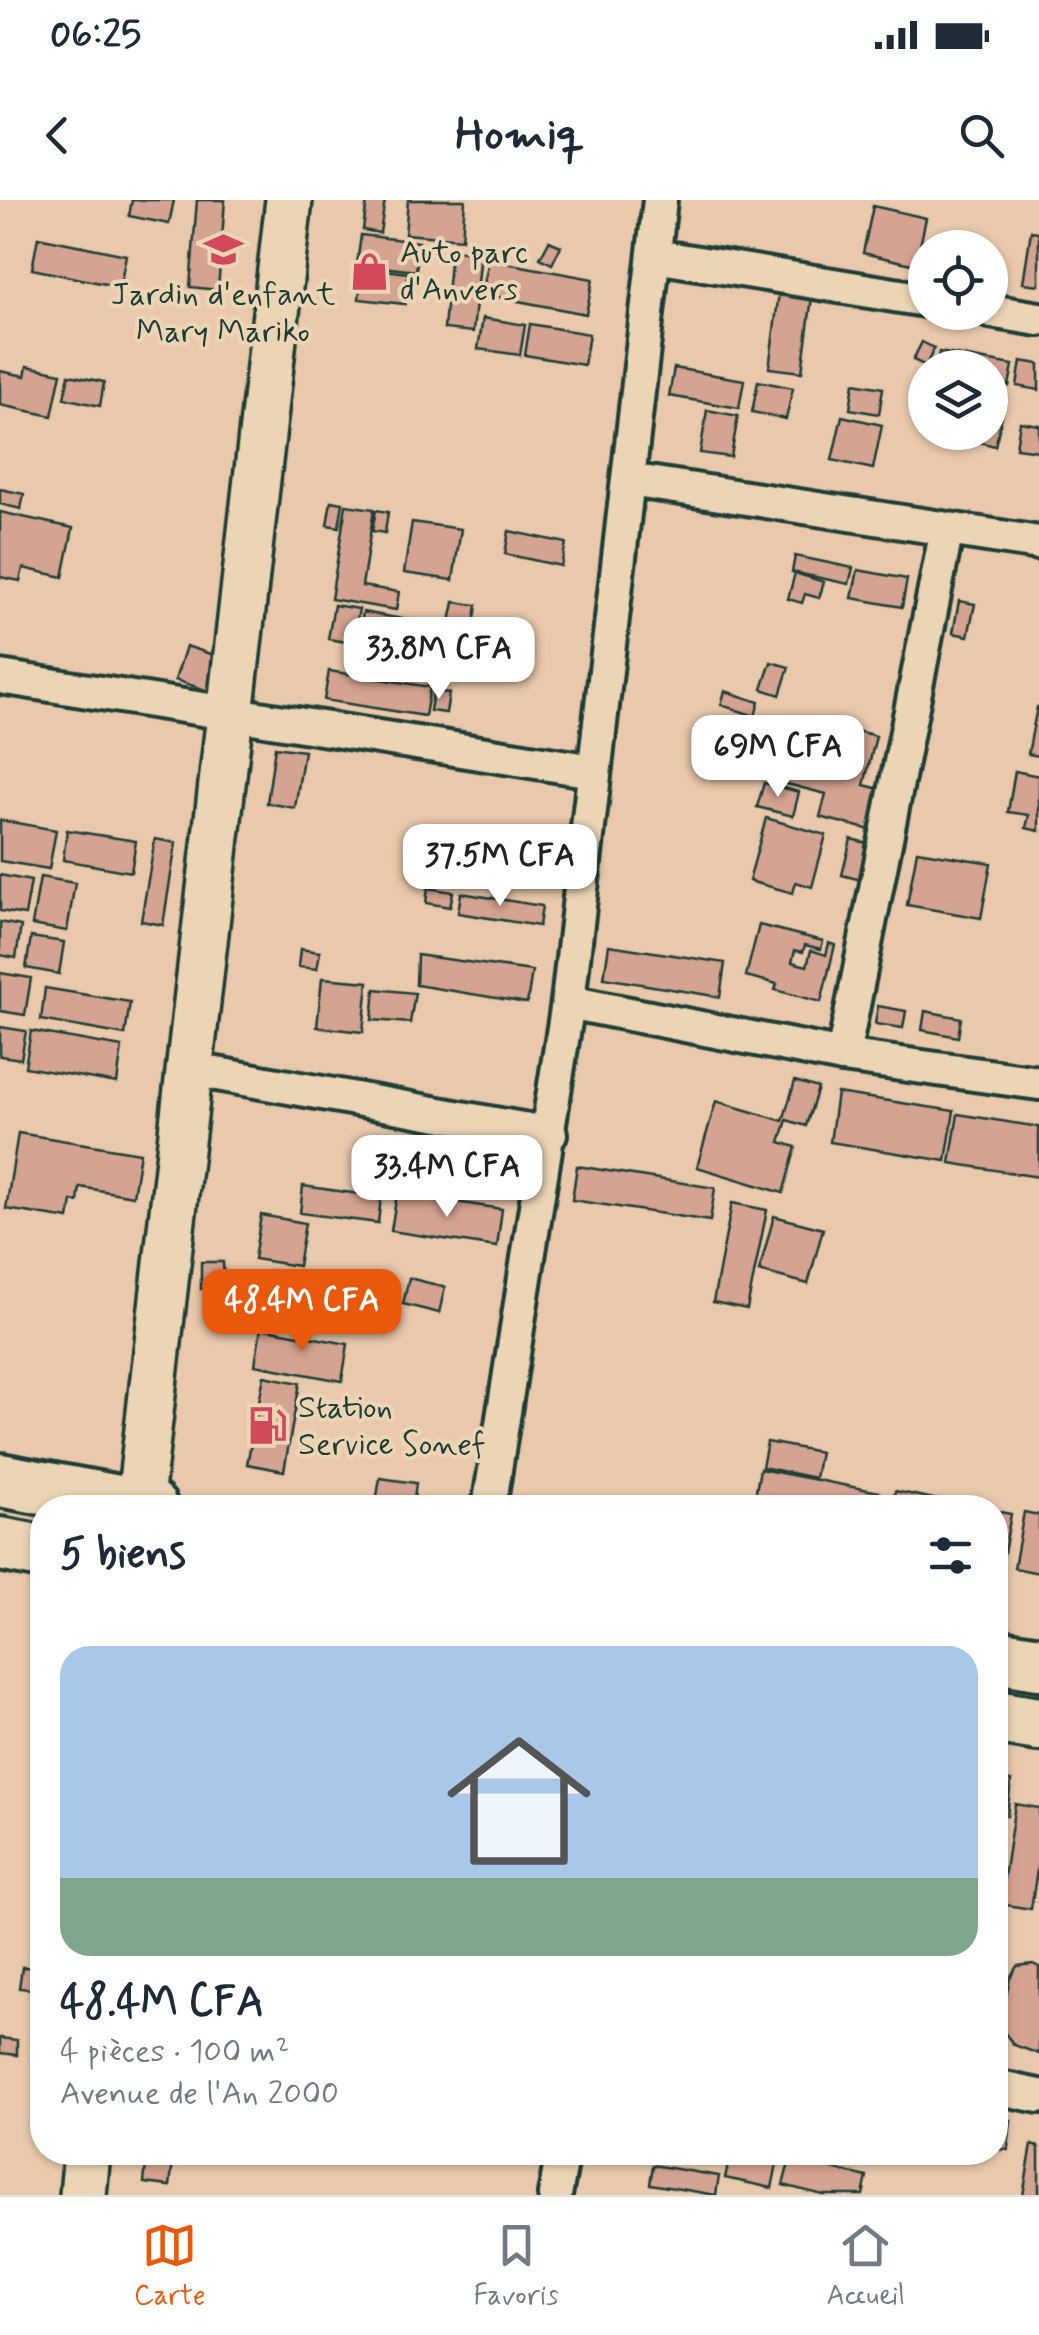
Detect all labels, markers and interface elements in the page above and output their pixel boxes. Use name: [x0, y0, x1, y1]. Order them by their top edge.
text: 06:25: [50, 11, 141, 60]
text: Homiq: [455, 106, 584, 165]
icon: back: [30, 108, 85, 163]
icon: search: [954, 108, 1009, 163]
school or university icon: Jardin d'enfant Mary Mariko: [202, 229, 244, 271]
map controls: [908, 230, 1008, 450]
button: locate: [908, 230, 1008, 330]
place label: Auto parc d'Anvers: [400, 232, 528, 311]
shop icon: Auto parc d'Anvers: [349, 250, 391, 292]
place label: Jardin d'enfant Mary Mariko: [111, 274, 335, 353]
button: layers: [908, 350, 1008, 450]
pin: 33.8M CFA: [325, 617, 553, 702]
text: 33.8M CFA: [366, 628, 512, 670]
pin: 69M CFA: [686, 715, 870, 800]
text: 69M CFA: [713, 726, 843, 768]
pin: 37.5M CFA: [386, 824, 614, 909]
text: 37.5M CFA: [425, 835, 575, 877]
pin: 33.4M CFA: [333, 1135, 561, 1220]
text: 33.4M CFA: [373, 1146, 521, 1188]
pin: 48.4M CFA: [188, 1269, 416, 1354]
text: 48.4M CFA: [224, 1280, 380, 1322]
place label: Station Service Sonef: [298, 1387, 486, 1466]
fuel station icon: Station Service Sonef: [247, 1405, 289, 1447]
text: 5 biens: [60, 1528, 186, 1583]
icon: filters: [923, 1528, 978, 1583]
icon: home: [429, 1711, 609, 1891]
text: 48.4M CFA: [60, 1976, 264, 2031]
text: 4 pièces · 100 m²: [60, 2031, 289, 2073]
text: Avenue de l'An 2000: [60, 2073, 339, 2115]
tab: Carte: [134, 2218, 206, 2315]
tab: Favoris: [474, 2218, 559, 2315]
tab: Accueil: [826, 2218, 905, 2315]

